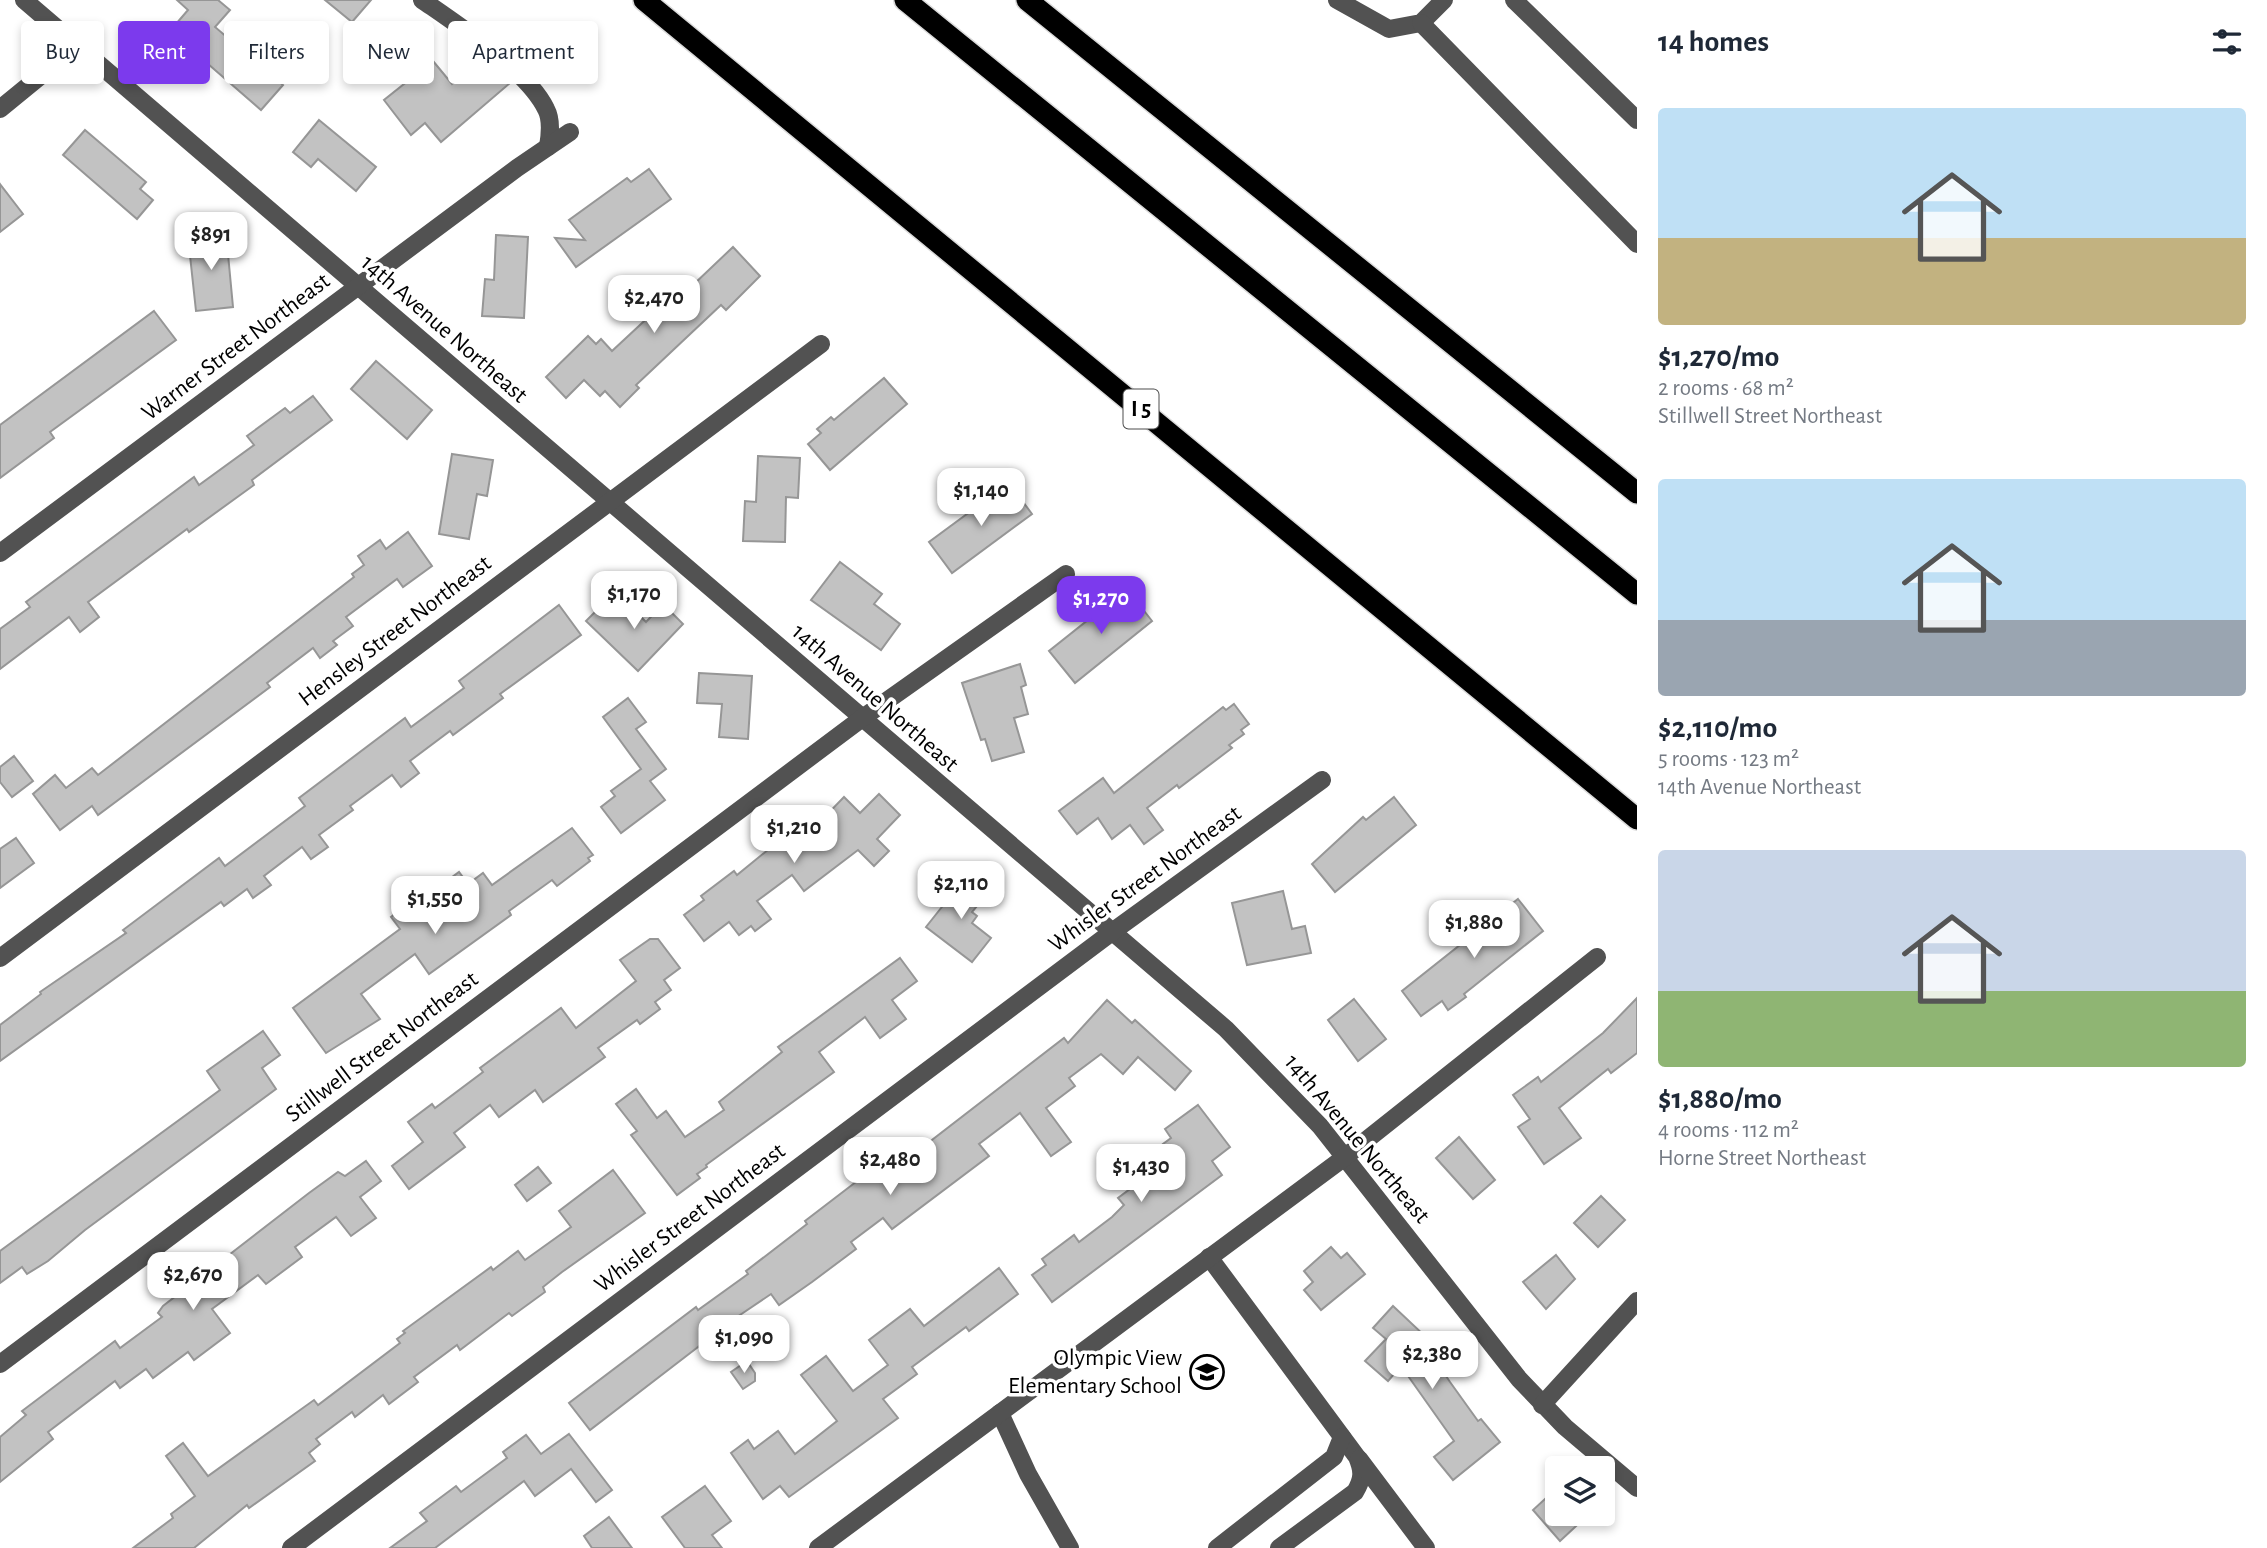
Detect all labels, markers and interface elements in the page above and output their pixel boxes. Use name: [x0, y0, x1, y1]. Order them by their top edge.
chip: Buy: [21, 21, 104, 84]
chip: Rent: [118, 21, 210, 84]
chip: Filters: [224, 21, 329, 84]
chip: New: [343, 21, 434, 84]
chip: Apartment: [448, 21, 598, 84]
icon: filters: [2208, 23, 2246, 61]
text: 14 homes: [1658, 27, 1769, 57]
icon: home: [1889, 154, 2015, 280]
pin: $891: [170, 212, 252, 272]
text: $891: [190, 223, 232, 246]
street label: 14th Avenue Northeast: [356, 250, 532, 408]
street label: Warner Street Northeast: [138, 268, 335, 425]
pin: $2,470: [597, 276, 711, 335]
text: $2,470: [624, 286, 684, 309]
text: $1,270/mo: [1658, 342, 1779, 372]
text: 2 rooms · 68 m²: [1658, 377, 1794, 400]
road number: I 5: [1124, 390, 1158, 428]
text: Stillwell Street Northeast: [1658, 405, 1882, 428]
pin: $1,140: [924, 468, 1038, 528]
text: $1,140: [953, 479, 1009, 502]
icon: home: [1889, 525, 2015, 651]
street label: Hensley Street Northeast: [294, 551, 496, 711]
pin: $1,170: [577, 572, 691, 631]
pin: $1,270: [1044, 576, 1158, 636]
text: $1,170: [607, 582, 661, 605]
text: $1,270: [1073, 587, 1129, 610]
street label: 14th Avenue Northeast: [787, 619, 963, 777]
text: $2,110/mo: [1658, 713, 1777, 743]
text: 5 rooms · 123 m²: [1658, 748, 1799, 771]
text: 14th Avenue Northeast: [1658, 776, 1861, 799]
street label: Whisler Street Northeast: [1044, 801, 1246, 957]
pin: $1,210: [737, 806, 851, 865]
text: $1,210: [767, 816, 822, 839]
pin: $2,110: [904, 862, 1018, 921]
text: $2,110: [934, 872, 989, 895]
pin: $1,550: [378, 876, 492, 936]
text: $1,550: [407, 887, 463, 910]
icon: home: [1889, 896, 2015, 1022]
pin: $1,880: [1417, 900, 1531, 960]
text: $1,880: [1445, 911, 1503, 934]
street label: Stillwell Street Northeast: [281, 967, 483, 1127]
street label: 14th Avenue Northeast: [1280, 1050, 1434, 1228]
text: $1,880/mo: [1658, 1084, 1782, 1114]
text: 4 rooms · 112 m²: [1658, 1119, 1799, 1142]
pin: $2,480: [833, 1138, 947, 1197]
street label: Whisler Street Northeast: [590, 1139, 790, 1297]
pin: $1,430: [1084, 1144, 1198, 1204]
text: Horne Street Northeast: [1658, 1147, 1866, 1170]
text: $2,480: [859, 1148, 921, 1171]
text: $1,430: [1112, 1155, 1170, 1178]
pin: $2,670: [136, 1252, 250, 1312]
text: $2,670: [163, 1263, 223, 1286]
pin: $1,090: [687, 1316, 801, 1375]
text: $1,090: [715, 1326, 773, 1349]
pin: $2,380: [1375, 1332, 1489, 1391]
text: $2,380: [1402, 1342, 1462, 1365]
place label: Olympic View Elementary School: [1008, 1346, 1182, 1398]
school or university icon: Olympic View Elementary School: [1188, 1353, 1226, 1391]
map controls: [1545, 1456, 1615, 1526]
button: layers: [1545, 1456, 1615, 1526]

